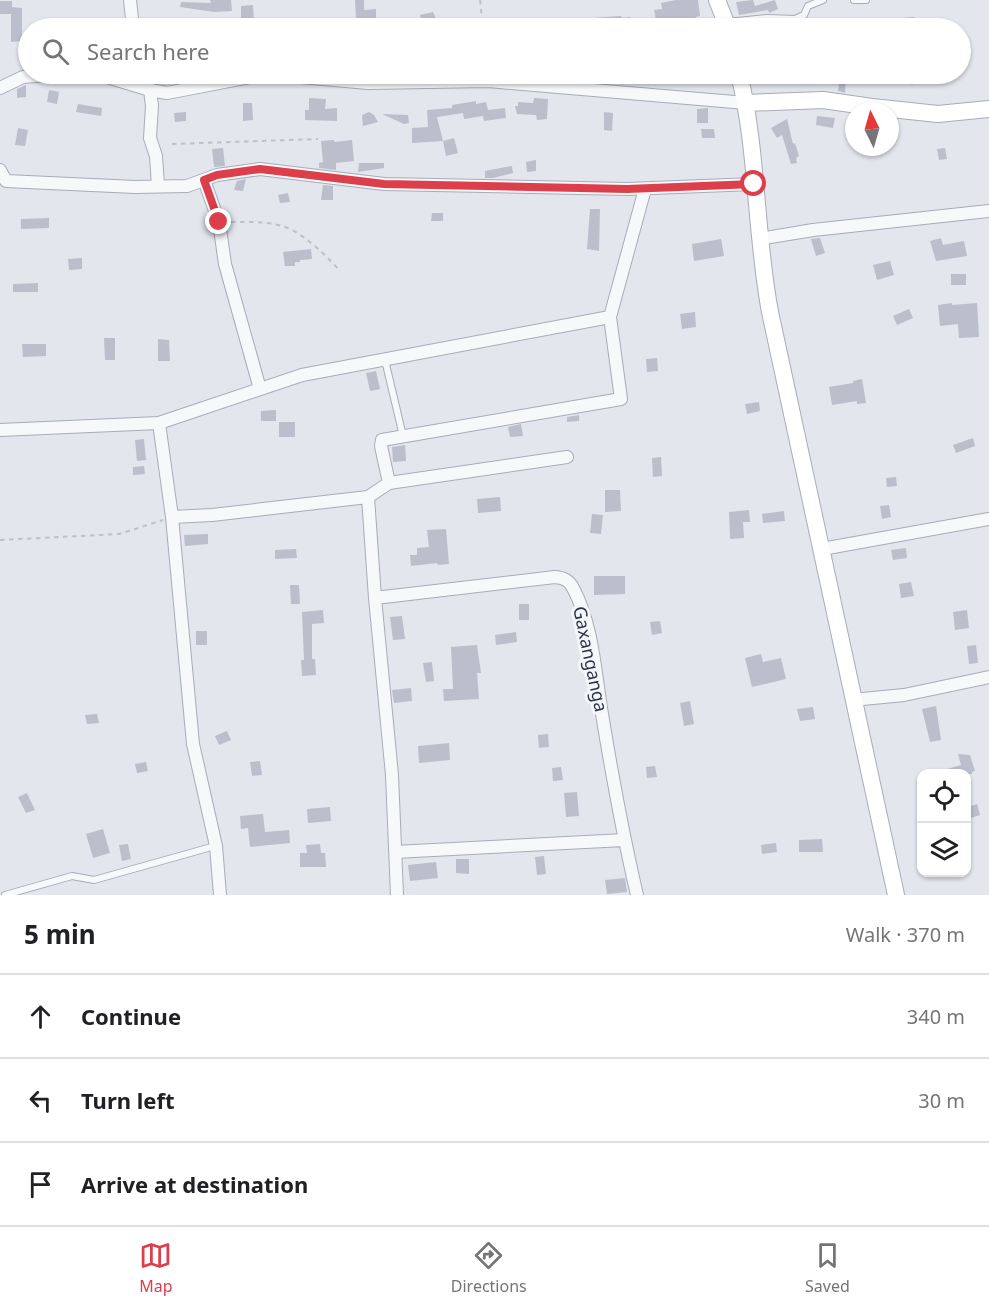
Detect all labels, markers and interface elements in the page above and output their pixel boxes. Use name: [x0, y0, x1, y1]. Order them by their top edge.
search box: [18, 18, 971, 84]
icon: search: [39, 35, 72, 68]
text: Search here: [87, 36, 209, 66]
north arrow: [845, 102, 899, 156]
route start: [740, 170, 766, 196]
route end: [205, 208, 231, 234]
street label: Gaxanganga: [568, 604, 614, 714]
map controls: [917, 769, 971, 877]
button: locate: [917, 769, 971, 823]
button: layers: [917, 823, 971, 877]
text: 5 min: [24, 916, 96, 952]
text: Walk · 370 m: [846, 921, 965, 948]
icon: ahead: [24, 1000, 57, 1033]
text: Continue: [81, 1001, 181, 1031]
text: 340 m: [907, 1003, 965, 1030]
icon: left: [24, 1084, 57, 1117]
text: Turn left: [81, 1085, 175, 1115]
text: 30 m: [918, 1087, 965, 1114]
icon: arrive: [24, 1168, 57, 1201]
text: Arrive at destination: [81, 1169, 308, 1199]
tab: Map: [139, 1239, 172, 1297]
tab: Directions: [451, 1239, 527, 1297]
tab: Saved: [805, 1239, 850, 1297]

